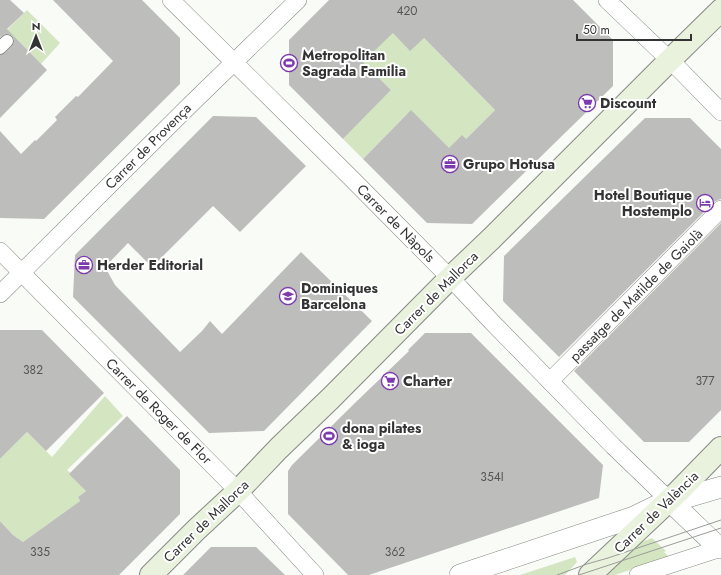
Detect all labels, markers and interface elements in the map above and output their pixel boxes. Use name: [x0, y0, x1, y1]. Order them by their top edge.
house number: 420: [396, 2, 418, 20]
north arrow: [16, 16, 56, 56]
scale bar: [577, 16, 691, 42]
text: N: [32, 18, 40, 34]
text: 50 m: [583, 21, 610, 39]
place label: Metropolitan Sagrada Familia: [302, 45, 406, 81]
sports icon: Metropolitan Sagrada Familia: [279, 53, 299, 73]
supermarket icon: Discount: [577, 93, 597, 113]
place label: Discount: [600, 93, 657, 113]
street label: Carrer de Provença: [100, 98, 196, 194]
office icon: Grupo Hotusa: [440, 154, 460, 174]
place label: Grupo Hotusa: [463, 154, 555, 174]
street label: Carrer de Nàpols: [352, 179, 440, 267]
place label: Hotel Boutique Hostemplo: [594, 185, 692, 221]
hotel icon: Hotel Boutique Hostemplo: [695, 193, 715, 213]
street label: passatge de Matilde de Gaiolà: [565, 224, 707, 366]
street label: Carrer de Mallorca: [390, 247, 482, 339]
office icon: Herder Editorial: [74, 255, 94, 275]
place label: Herder Editorial: [97, 255, 203, 275]
place label: Dominiques Barcelona: [301, 278, 378, 314]
school or university icon: Dominiques Barcelona: [278, 286, 298, 306]
street label: Carrer de Roger de Flor: [101, 353, 217, 469]
house number: 382: [23, 361, 43, 379]
supermarket icon: Charter: [380, 371, 400, 391]
place label: Charter: [403, 371, 453, 391]
house number: 377: [696, 372, 715, 390]
place label: dona pilates & ioga: [342, 418, 422, 454]
sports icon: dona pilates & ioga: [319, 426, 339, 446]
street label: Carrer de València: [609, 466, 703, 558]
house number: 354I: [480, 468, 504, 486]
street label: Carrer de Mallorca: [159, 475, 253, 567]
house number: 335: [30, 543, 50, 561]
house number: 362: [385, 543, 405, 561]

